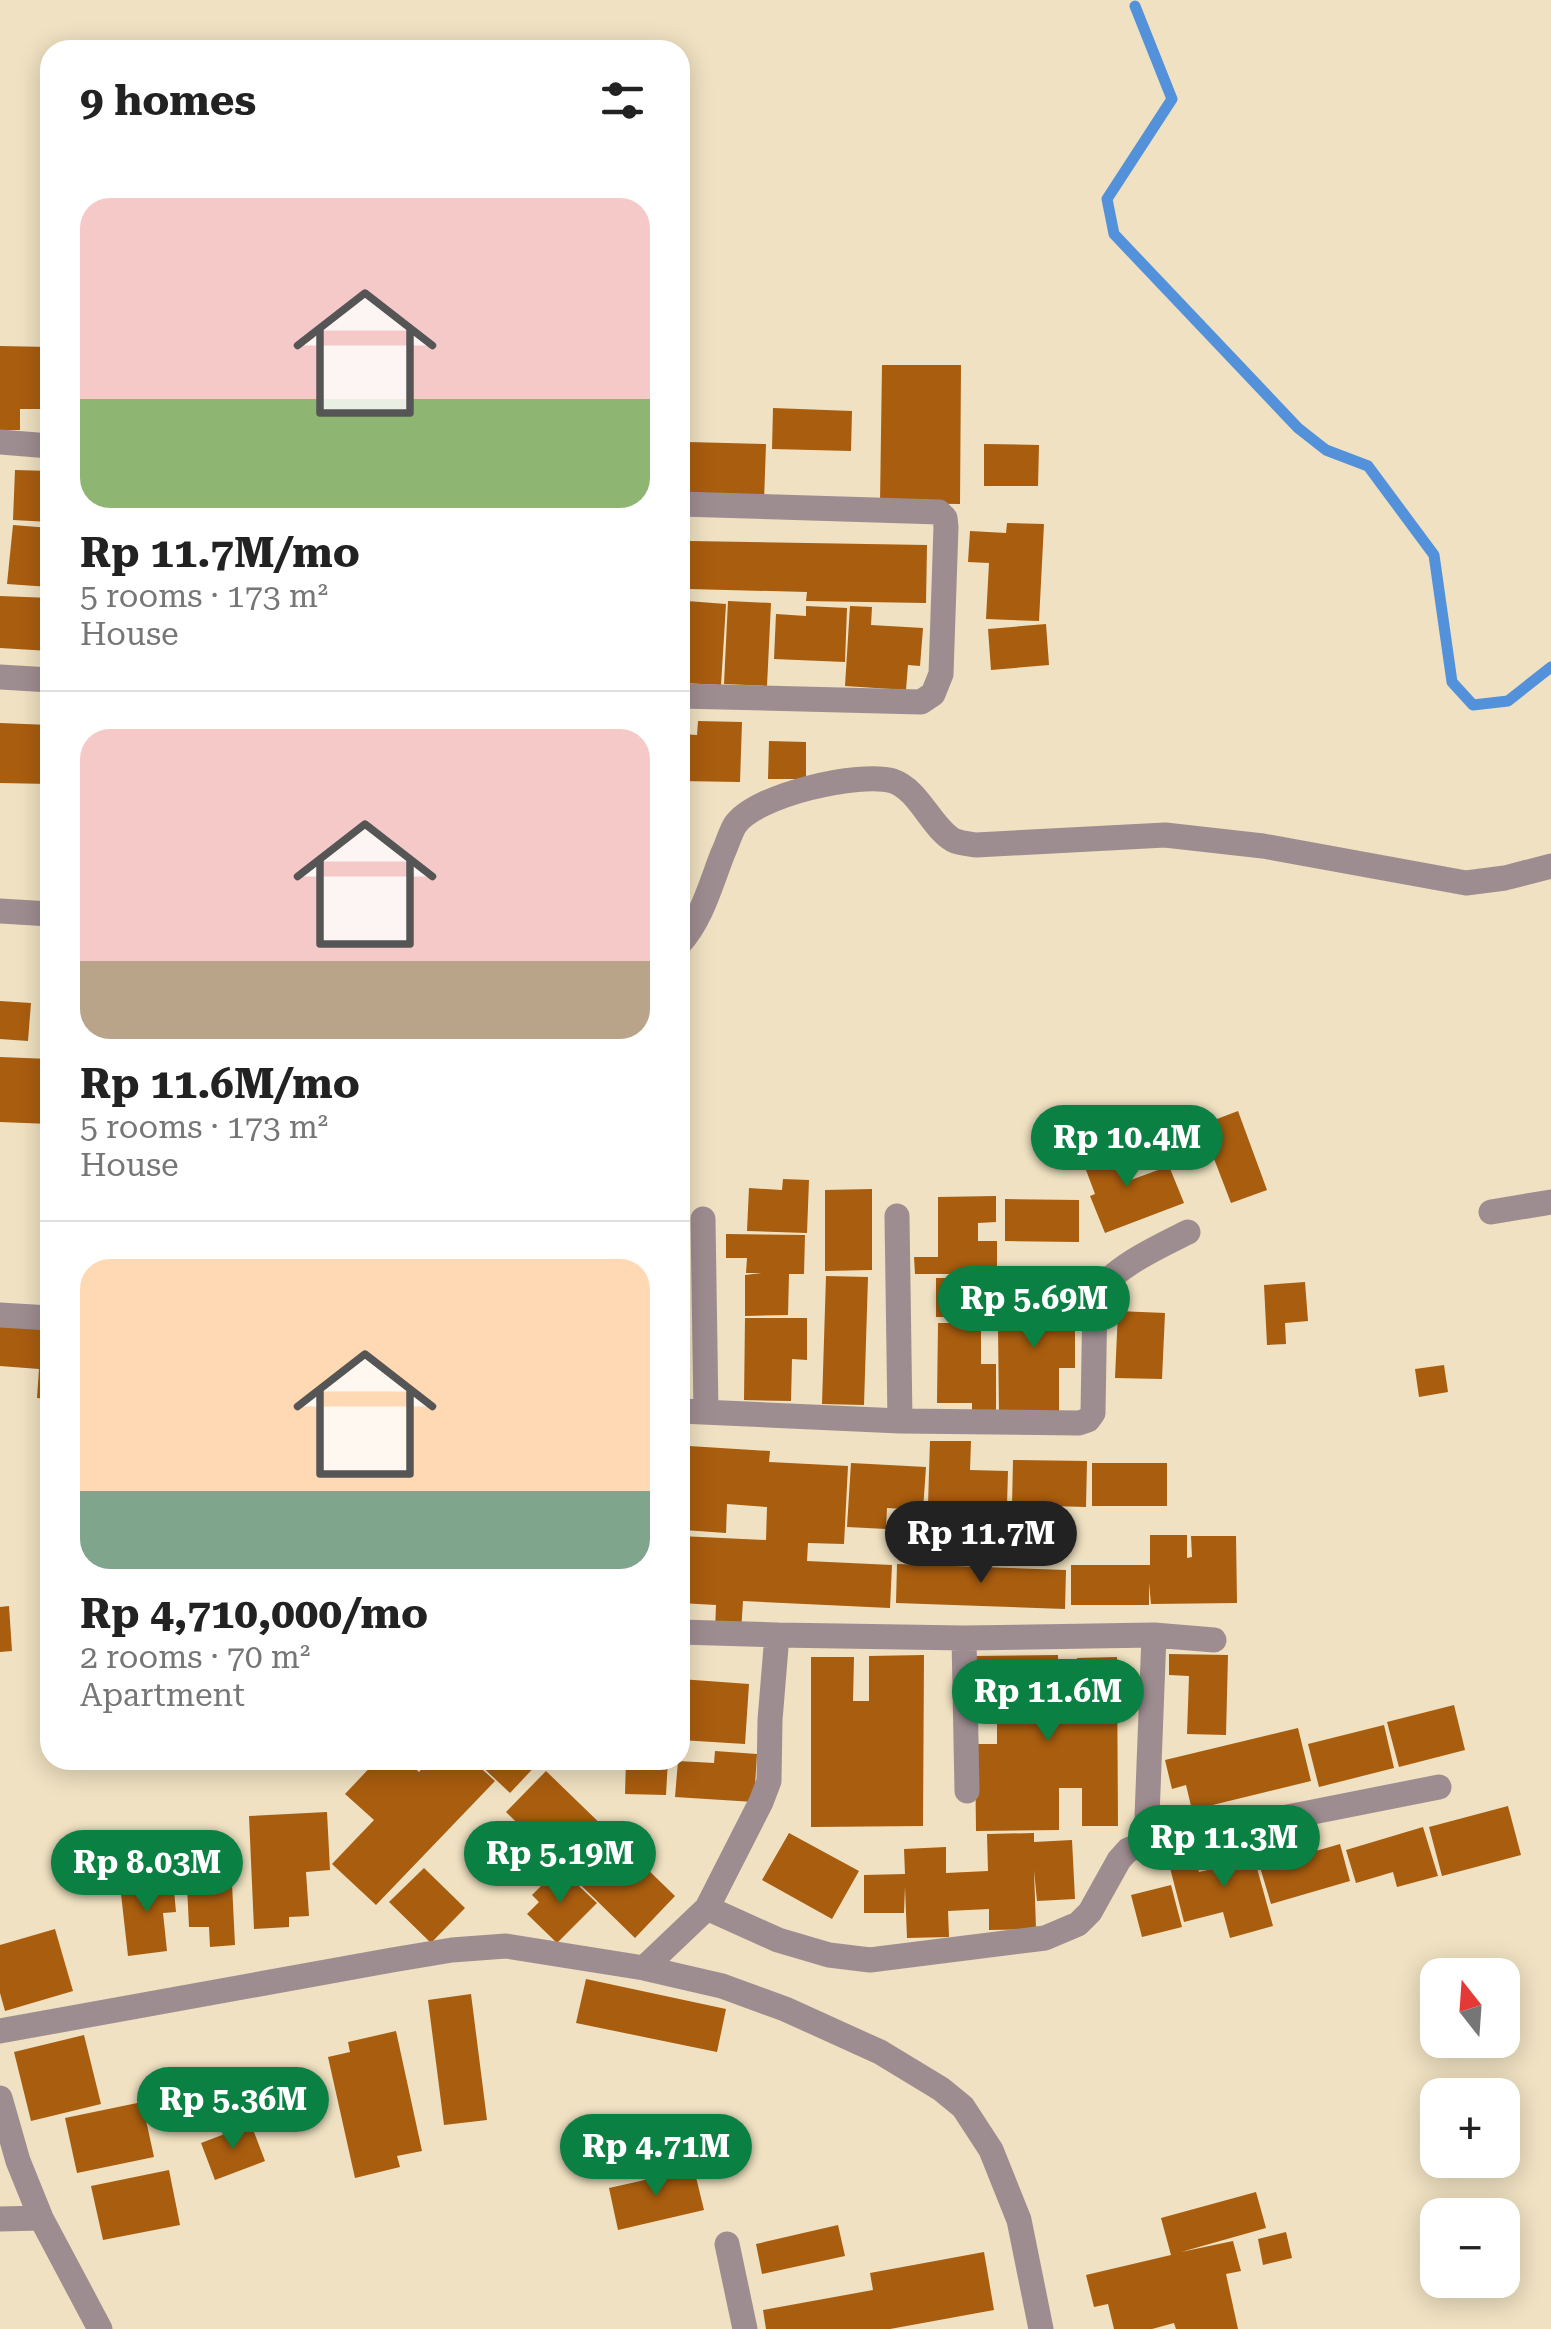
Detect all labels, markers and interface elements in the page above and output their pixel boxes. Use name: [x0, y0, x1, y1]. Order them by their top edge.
icon: filters: [595, 73, 650, 128]
text: 9 homes: [80, 76, 256, 125]
icon: home: [275, 263, 455, 443]
text: Rp 11.7M/mo: [80, 528, 360, 577]
text: 5 rooms · 173 m²: [80, 577, 328, 615]
text: House: [80, 615, 179, 653]
icon: home: [275, 794, 455, 974]
text: Rp 11.6M/mo: [80, 1059, 360, 1108]
pin: Rp 10.4M: [1024, 1105, 1230, 1190]
text: 5 rooms · 173 m²: [80, 1108, 328, 1146]
text: Rp 10.4M: [1053, 1118, 1201, 1156]
text: House: [80, 1146, 179, 1184]
pin: Rp 5.69M: [931, 1266, 1137, 1351]
text: Rp 5.69M: [960, 1279, 1108, 1317]
icon: home: [275, 1324, 455, 1504]
pin: Rp 11.7M: [878, 1501, 1084, 1586]
text: Rp 11.7M: [907, 1514, 1055, 1552]
text: Rp 4,710,000/mo: [80, 1589, 428, 1638]
text: 2 rooms · 70 m²: [80, 1638, 310, 1676]
pin: Rp 11.6M: [945, 1659, 1151, 1744]
text: Rp 11.6M: [974, 1672, 1122, 1710]
text: Apartment: [80, 1676, 245, 1714]
pin: Rp 11.3M: [1121, 1805, 1327, 1890]
text: Rp 11.3M: [1150, 1818, 1298, 1856]
pin: Rp 5.19M: [457, 1821, 663, 1906]
pin: Rp 8.03M: [44, 1830, 250, 1915]
text: Rp 5.19M: [486, 1834, 634, 1872]
text: Rp 8.03M: [73, 1843, 221, 1881]
north arrow: [1420, 1958, 1520, 2058]
map controls: [1420, 1958, 1520, 2298]
pin: Rp 5.36M: [130, 2067, 336, 2152]
button: +: [1420, 2078, 1520, 2178]
text: Rp 5.36M: [159, 2080, 307, 2118]
pin: Rp 4.71M: [553, 2114, 759, 2199]
text: Rp 4.71M: [582, 2127, 730, 2165]
button: −: [1420, 2198, 1520, 2298]

